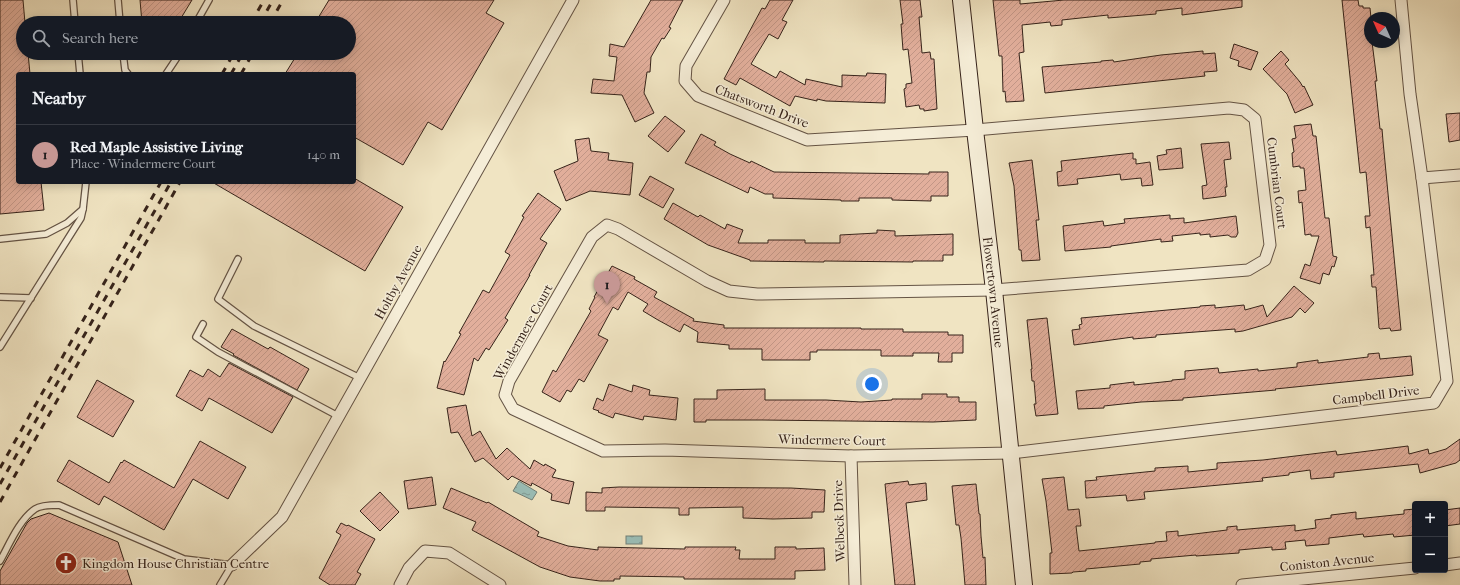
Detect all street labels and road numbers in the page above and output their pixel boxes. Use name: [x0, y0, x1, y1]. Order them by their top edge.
street label: Chatsworth Drive: [713, 81, 812, 131]
street label: Cumbrian Court: [1264, 136, 1290, 230]
street label: Flowertown Avenue: [980, 236, 1007, 349]
street label: Holtby Avenue: [371, 242, 425, 322]
street label: Windermere Court: [490, 281, 556, 384]
street label: Campbell Drive: [1332, 382, 1421, 408]
street label: Windermere Court: [777, 432, 886, 448]
street label: Welbeck Drive: [830, 479, 848, 563]
street label: Coniston Avenue: [1279, 550, 1376, 574]

